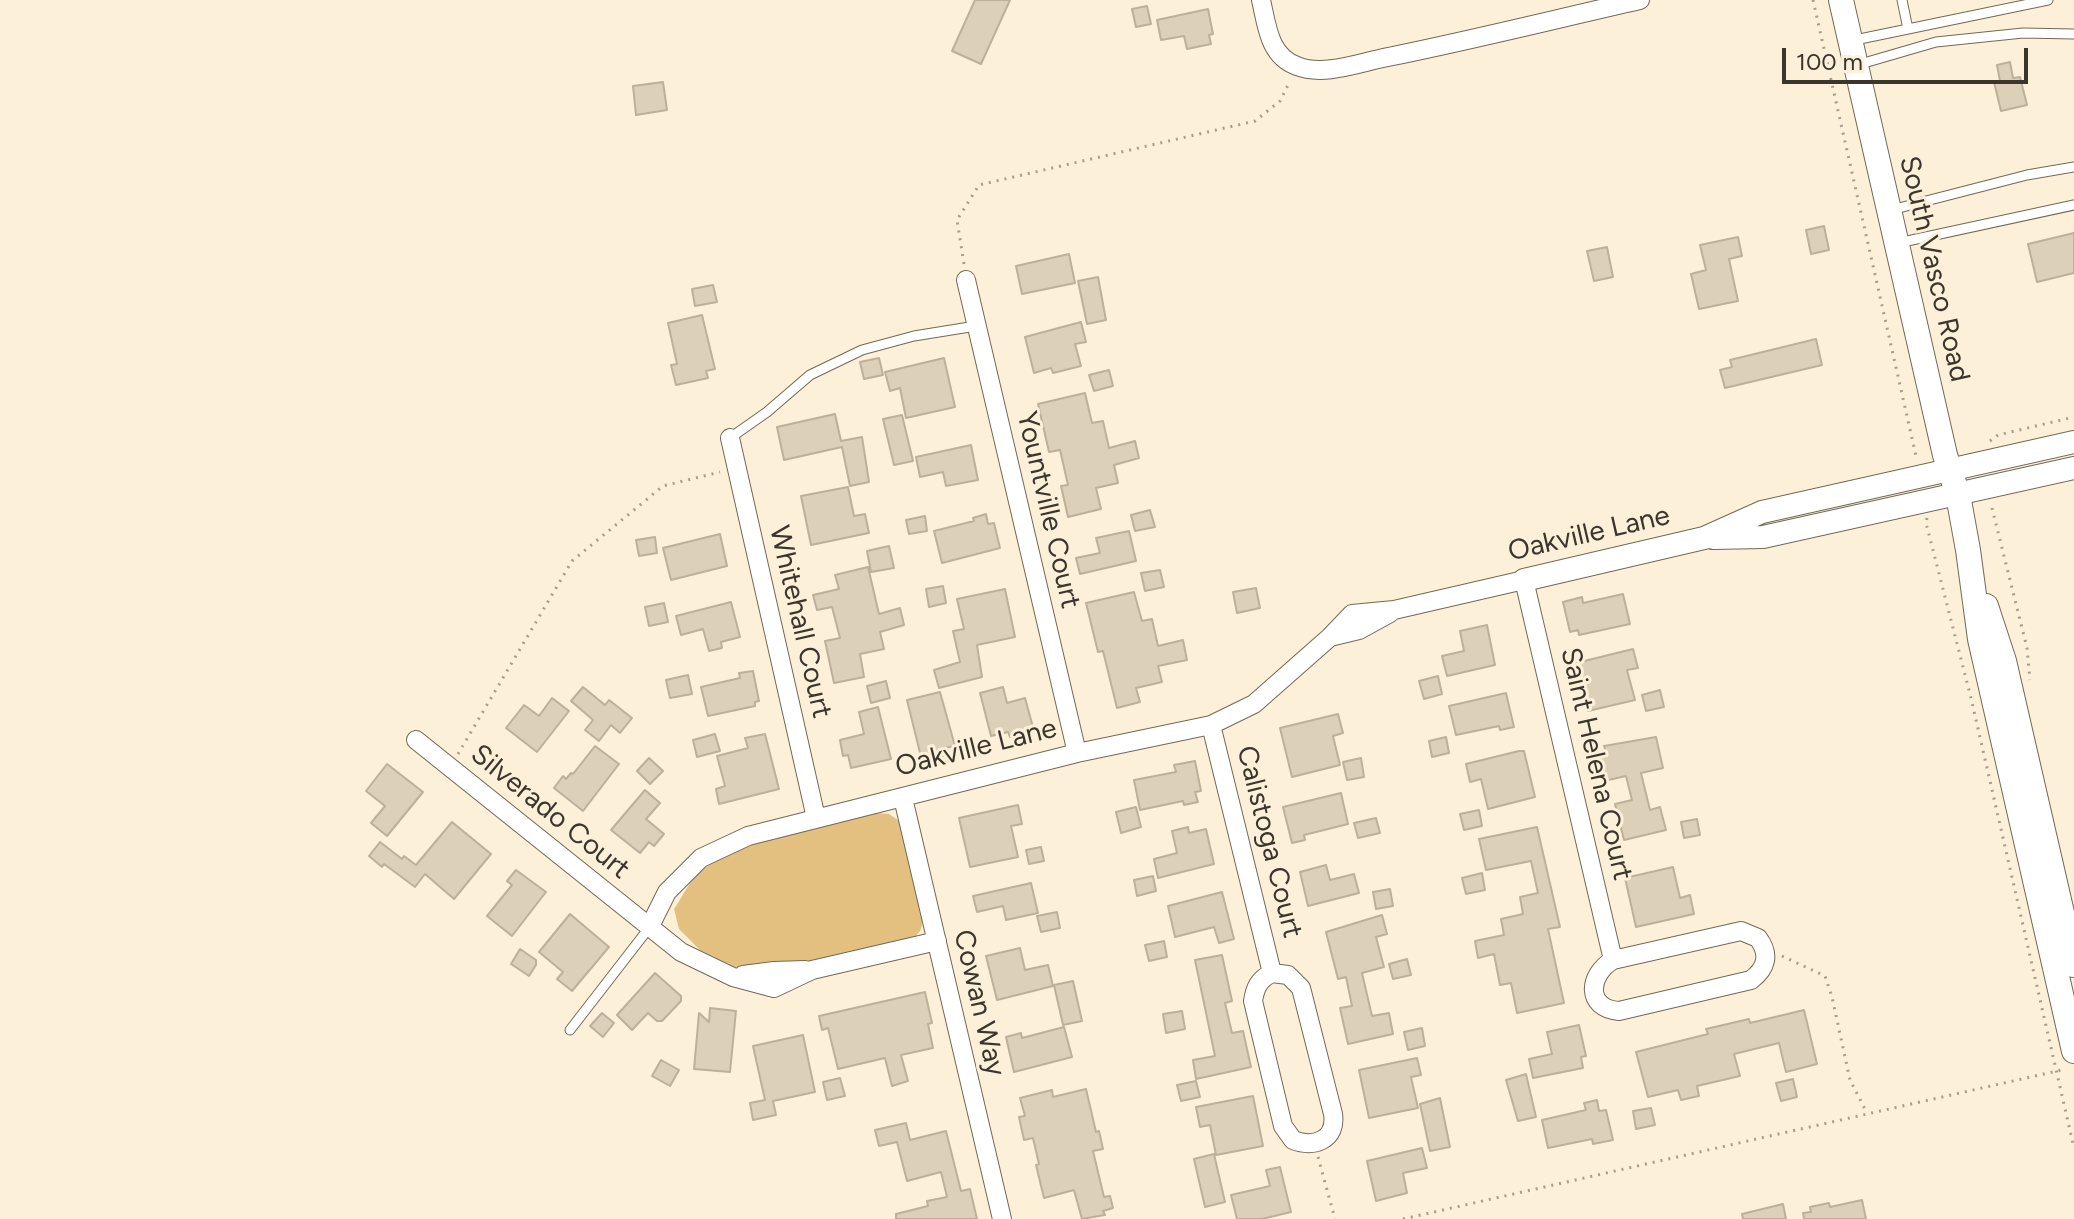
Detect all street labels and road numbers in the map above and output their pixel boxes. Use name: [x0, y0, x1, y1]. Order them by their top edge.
street label: South Vasco Road: [1892, 153, 1976, 385]
street label: Yountville Court: [1009, 408, 1087, 612]
street label: Oakville Lane: [1505, 499, 1673, 569]
street label: Whitehall Court: [762, 523, 838, 721]
street label: Saint Helena Court: [1553, 644, 1639, 884]
street label: Oakville Lane: [892, 712, 1060, 784]
street label: Silverado Court: [464, 738, 636, 886]
street label: Calistoga Court: [1229, 743, 1309, 941]
street label: Cowan Way: [946, 927, 1012, 1079]

